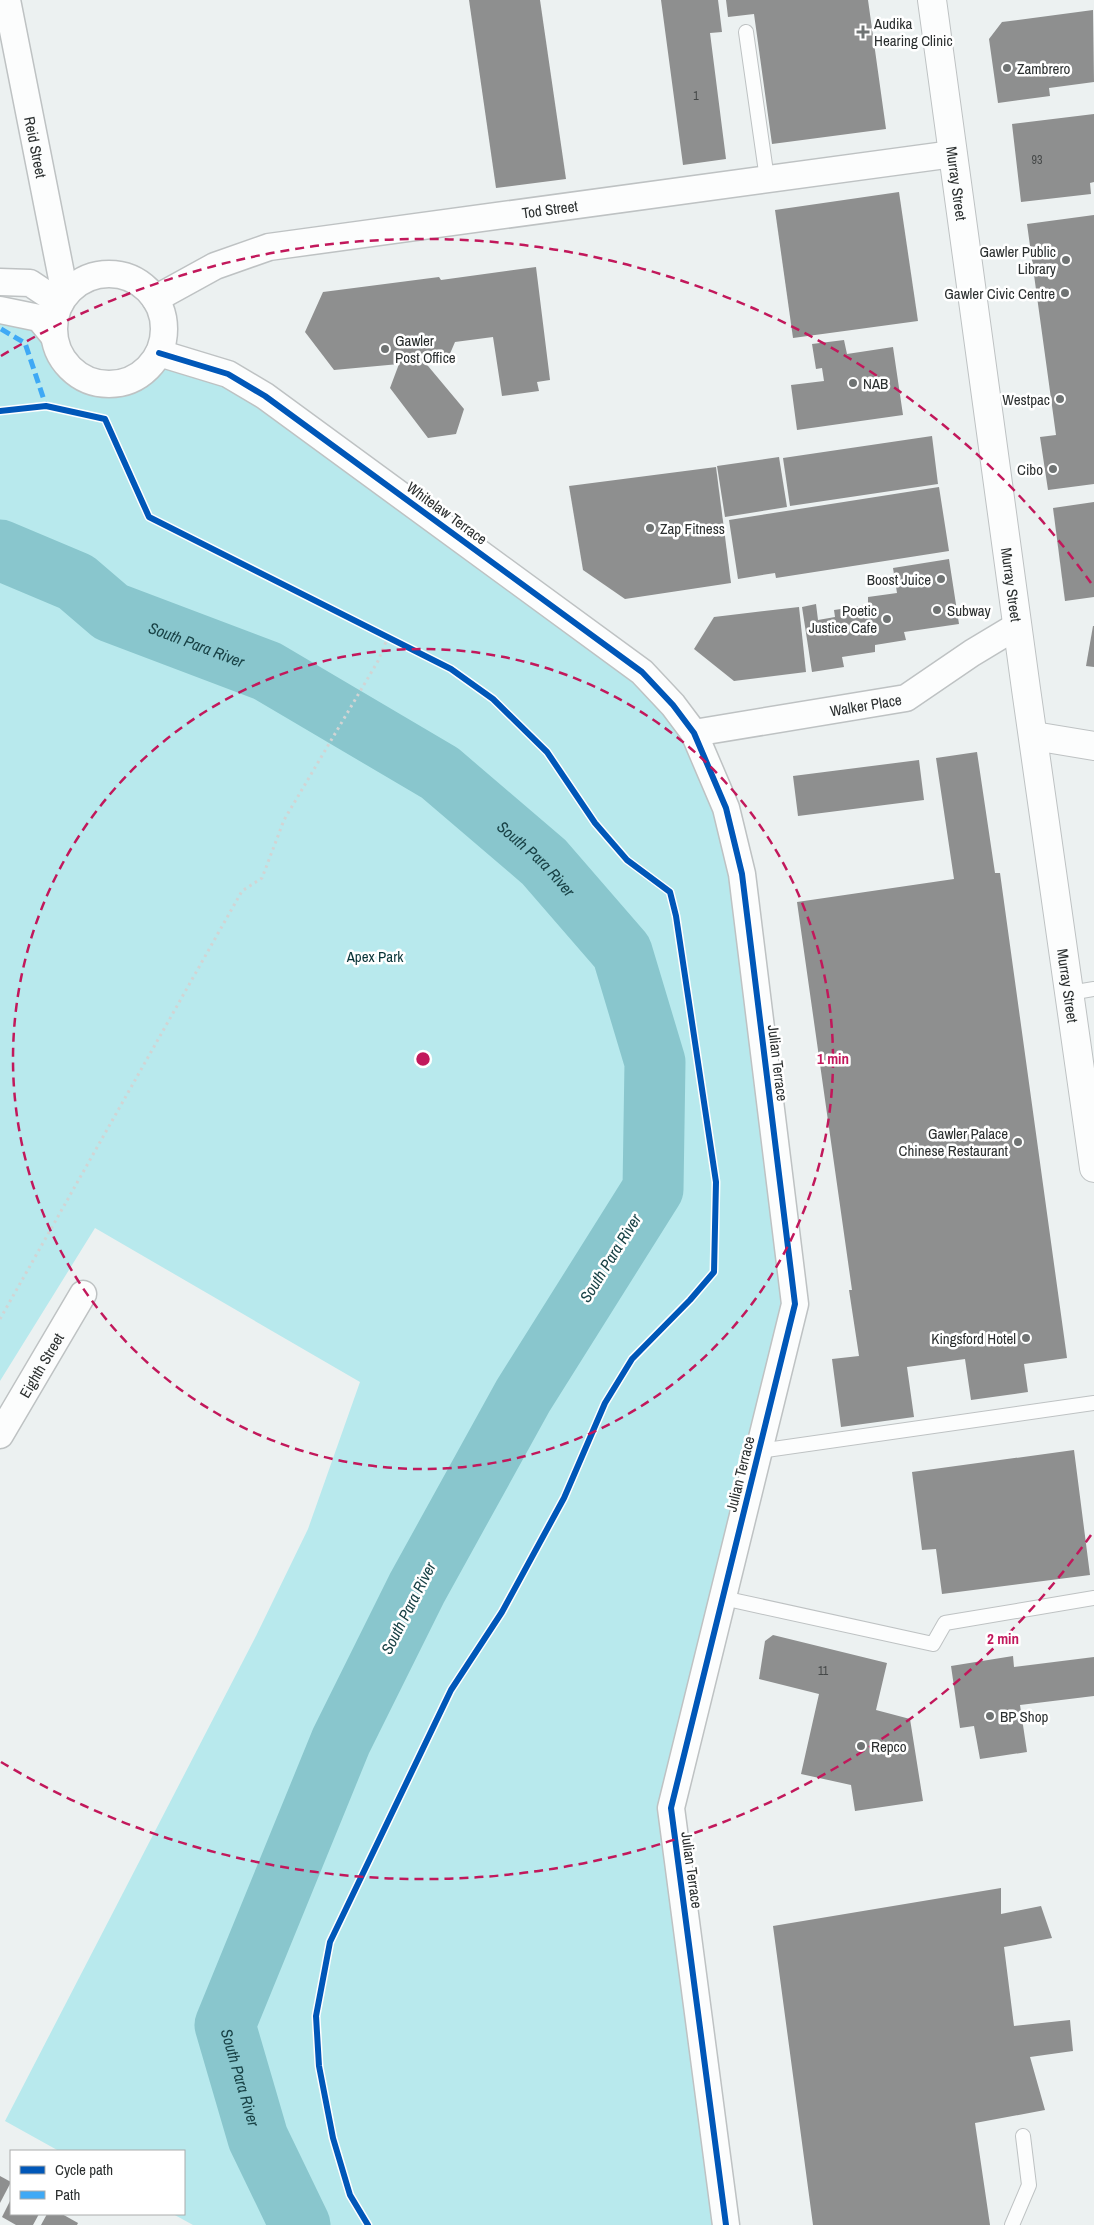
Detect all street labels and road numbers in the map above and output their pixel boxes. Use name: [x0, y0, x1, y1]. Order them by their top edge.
street label: Reid Street: [20, 115, 52, 180]
street label: Murray Street: [942, 145, 973, 222]
street label: Tod Street: [520, 195, 579, 223]
street label: Whitelaw Terrace: [402, 477, 492, 549]
street label: Murray Street: [996, 546, 1027, 624]
street label: Walker Place: [828, 688, 903, 721]
street label: Murray Street: [1052, 947, 1084, 1025]
street label: Julian Terrace: [763, 1023, 793, 1103]
street label: Eighth Street: [14, 1328, 69, 1401]
street label: Julian Terrace: [720, 1434, 760, 1514]
street label: Julian Terrace: [676, 1830, 708, 1910]

